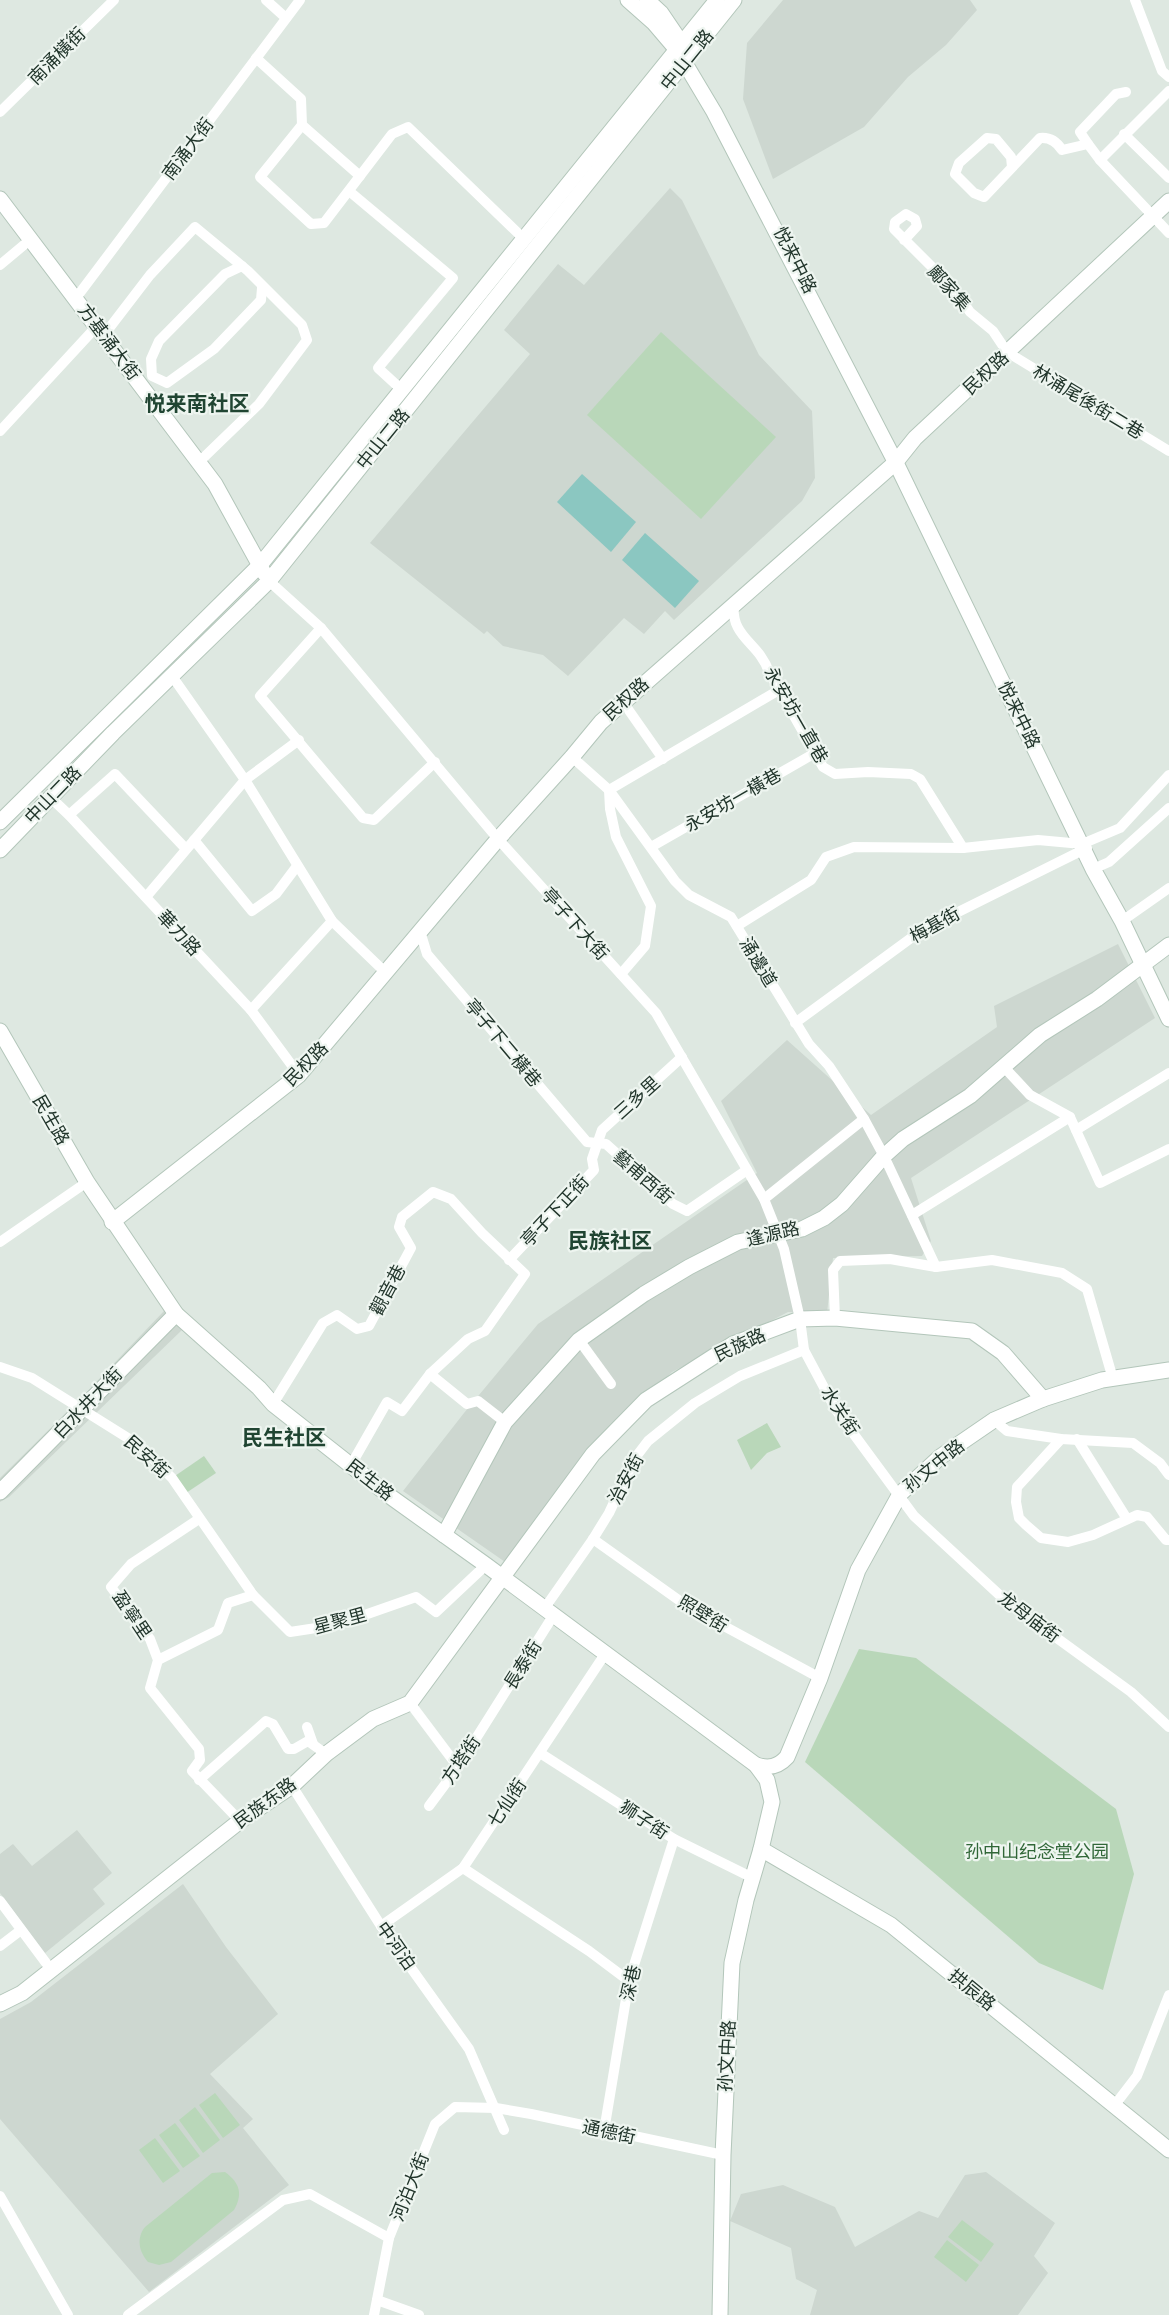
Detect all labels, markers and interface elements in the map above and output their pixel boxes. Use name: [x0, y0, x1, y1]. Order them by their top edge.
street label: 南涌橫街: [24, 23, 90, 89]
street label: 中山二路: [656, 25, 717, 94]
street label: 南涌大街: [158, 114, 218, 184]
street label: 悦来中路: [770, 223, 821, 297]
street label: 鄺家集: [924, 261, 975, 315]
street label: 方基涌大街: [74, 299, 145, 384]
street label: 民权路: [959, 347, 1013, 399]
street label: 林涌尾後街二巷: [1029, 360, 1148, 443]
district label: 悦来南社区: [145, 391, 250, 415]
street label: 中山二路: [352, 404, 413, 473]
street label: 永安坊一直巷: [760, 663, 833, 767]
street label: 民权路: [599, 673, 653, 724]
street label: 悦来中路: [994, 678, 1045, 752]
street label: 中山二路: [20, 761, 85, 828]
street label: 永安坊一橫巷: [681, 763, 785, 836]
street label: 亭子下大街: [537, 883, 613, 964]
street label: 梅基街: [906, 902, 963, 947]
street label: 華力路: [153, 906, 205, 960]
street label: 涌邊道: [736, 933, 781, 990]
street label: 亭子下二橫巷: [461, 995, 546, 1091]
street label: 民权路: [279, 1037, 332, 1090]
street label: 三多里: [610, 1072, 664, 1123]
street label: 民生路: [29, 1091, 74, 1148]
street label: 藝甫西街: [609, 1145, 677, 1208]
street label: 亭子下正街: [516, 1171, 593, 1251]
street label: 逢源路: [744, 1217, 802, 1250]
district label: 民族社区: [568, 1228, 652, 1252]
street label: 觀音巷: [366, 1261, 410, 1319]
street label: 民族路: [711, 1324, 769, 1365]
street label: 白水井大街: [49, 1363, 126, 1442]
street label: 水关街: [817, 1382, 864, 1439]
district label: 民生社区: [242, 1425, 326, 1449]
street label: 民安街: [120, 1431, 174, 1482]
street label: 孙文中路: [899, 1435, 968, 1496]
street label: 治安街: [604, 1450, 648, 1508]
street label: 民生路: [343, 1455, 398, 1505]
street label: 盈寧里: [109, 1586, 156, 1643]
street label: 龙母庙街: [994, 1587, 1064, 1647]
street label: 照壁街: [675, 1591, 732, 1636]
street label: 星聚里: [311, 1603, 369, 1638]
street label: 長泰街: [499, 1636, 546, 1693]
street label: 方塔街: [437, 1731, 484, 1788]
street label: 民族东路: [229, 1773, 300, 1832]
street label: 七仙街: [483, 1774, 530, 1831]
street label: 狮子街: [616, 1796, 673, 1843]
park label: 孙中山纪念堂公园: [965, 1841, 1109, 1862]
street label: 中河泊: [372, 1918, 420, 1974]
street label: 深巷: [616, 1963, 645, 2003]
street label: 拱辰路: [945, 1964, 1000, 2015]
street label: 孙文中路: [714, 2019, 739, 2092]
street label: 通德街: [581, 2116, 638, 2147]
street label: 河泊大街: [386, 2150, 433, 2224]

